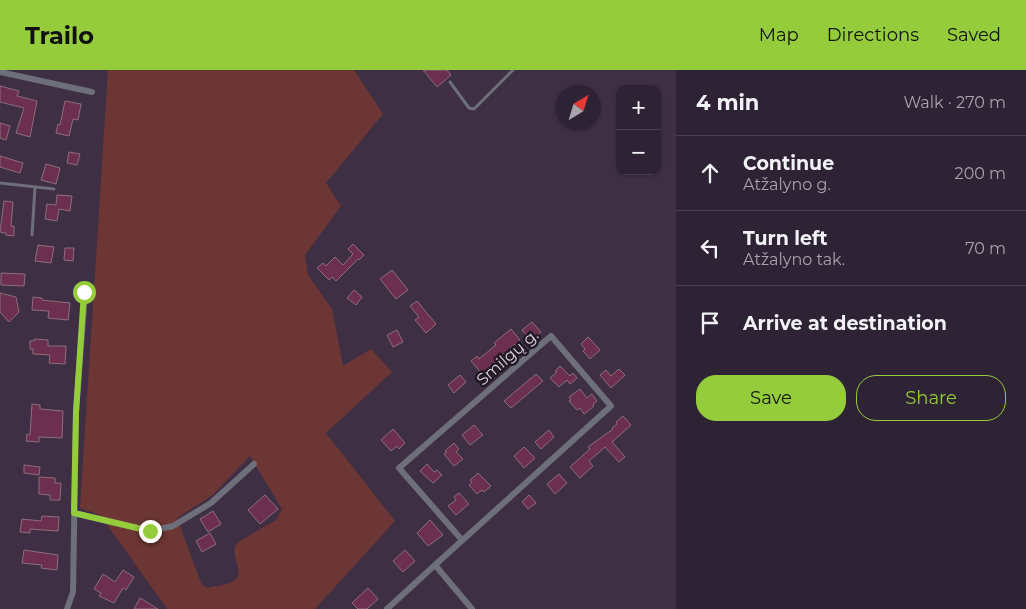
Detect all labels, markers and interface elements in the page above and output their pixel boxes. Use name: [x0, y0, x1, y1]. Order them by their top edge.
text: Trailo: [25, 21, 94, 50]
text: Map: [759, 24, 799, 46]
text: Directions: [827, 24, 919, 46]
text: Saved: [947, 24, 1001, 46]
north arrow: [556, 85, 601, 130]
map controls: [616, 85, 661, 175]
button: +: [616, 85, 661, 130]
text: 4 min: [696, 90, 759, 115]
text: Walk · 270 m: [903, 93, 1006, 112]
button: −: [616, 130, 661, 175]
text: Continue: [743, 152, 834, 175]
icon: ahead: [696, 159, 724, 187]
text: 200 m: [955, 164, 1006, 183]
text: Atžalyno g.: [743, 175, 831, 194]
text: Turn left: [743, 227, 828, 250]
icon: left: [696, 234, 724, 262]
text: 70 m: [965, 239, 1006, 258]
text: Atžalyno tak.: [743, 250, 845, 269]
route start: [73, 281, 96, 304]
icon: arrive: [696, 309, 724, 337]
text: Arrive at destination: [743, 312, 947, 335]
street label: Smilgų g.: [473, 325, 542, 389]
button: Save: [696, 375, 846, 421]
button: Share: [856, 375, 1006, 421]
route end: [139, 520, 162, 543]

